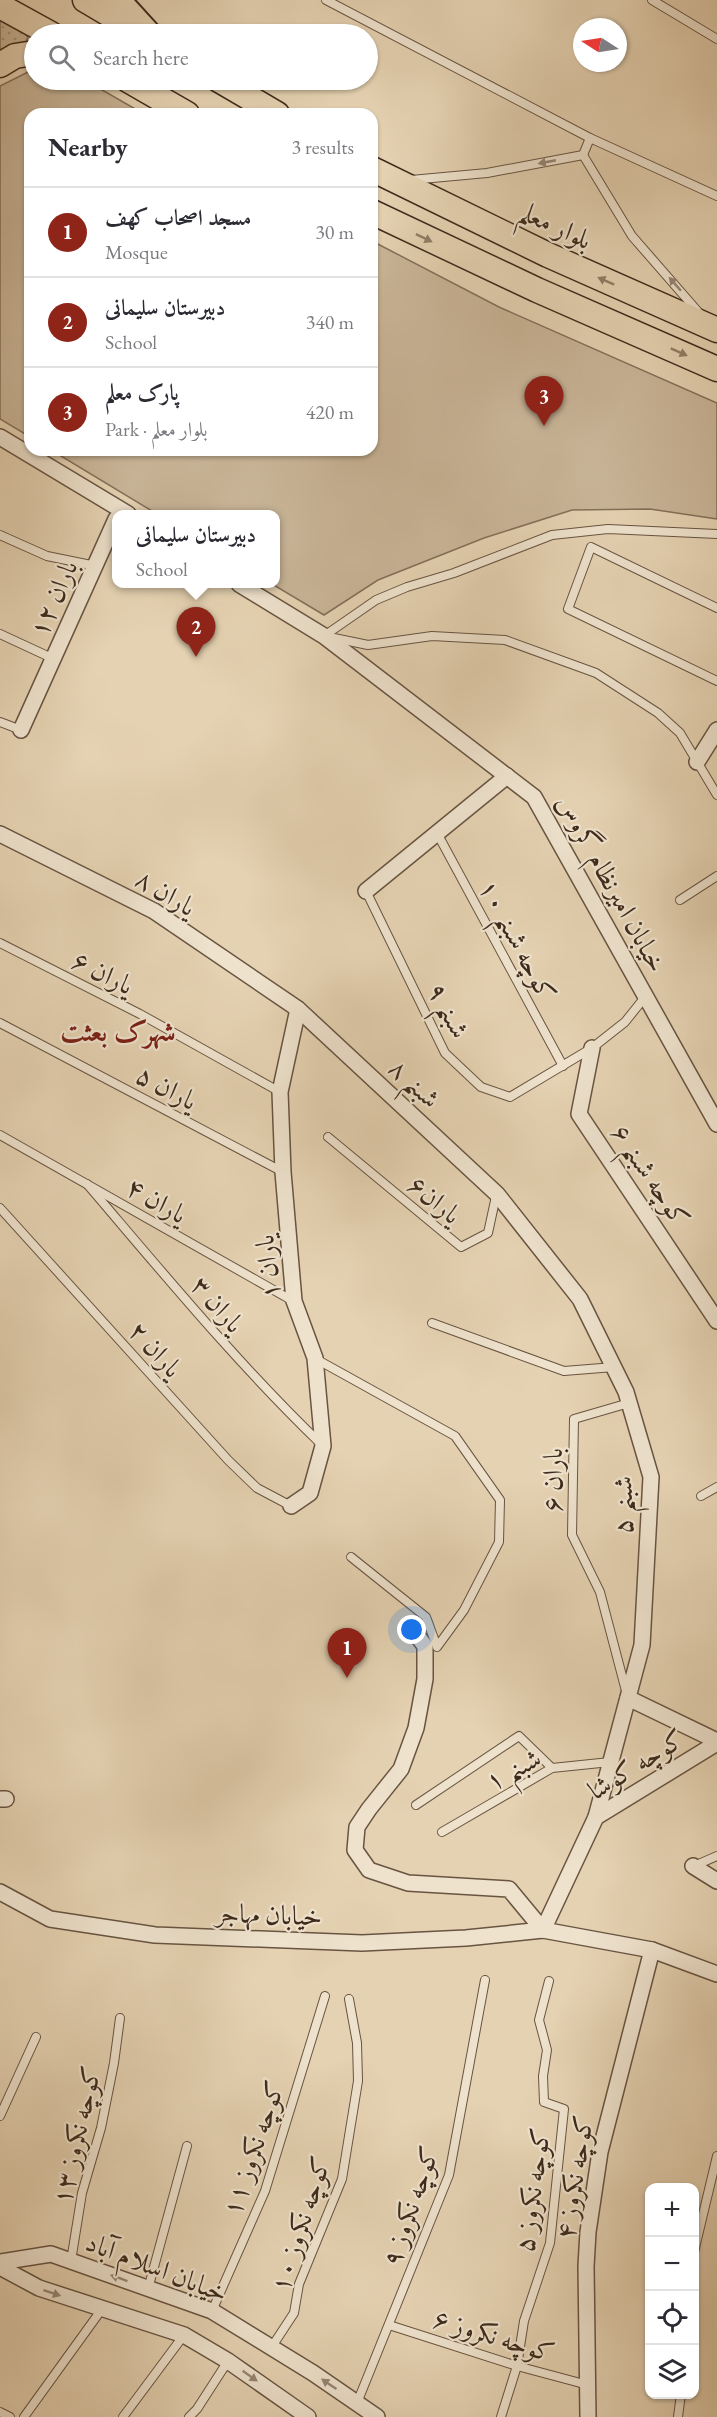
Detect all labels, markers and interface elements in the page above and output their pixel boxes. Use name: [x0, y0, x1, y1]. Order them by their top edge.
north arrow: [573, 18, 627, 72]
search box: [24, 24, 378, 90]
icon: search: [45, 41, 78, 74]
text: Search here: [93, 43, 188, 72]
text: Nearby: [48, 130, 128, 164]
text: 3 results: [291, 134, 354, 160]
one-way arrow: [538, 158, 557, 167]
street label: بلوار معلم: [510, 193, 598, 266]
text: مسجد اصحاب کهف: [105, 203, 251, 232]
text: 1: [62, 219, 73, 245]
text: 30 m: [315, 219, 354, 245]
one-way arrow: [416, 233, 433, 243]
text: Mosque: [105, 239, 168, 265]
one-way arrow: [597, 275, 615, 285]
one-way arrow: [669, 277, 682, 292]
text: دبیرستان سلیمانی: [105, 293, 225, 322]
text: 2: [62, 309, 73, 335]
text: 340 m: [306, 309, 354, 335]
text: School: [105, 329, 157, 355]
one-way arrow: [670, 348, 688, 357]
pin: 3: [524, 376, 564, 426]
text: پارک معلم: [105, 378, 179, 407]
text: 3: [62, 399, 73, 425]
text: 420 m: [306, 399, 354, 425]
text: Park · بلوار معلم: [105, 416, 207, 442]
popup: [112, 510, 280, 588]
text: دبیرستان سلیمانی: [136, 520, 256, 549]
street label: باران ۱۲: [21, 554, 85, 642]
text: School: [136, 556, 188, 582]
pin: 2: [176, 608, 216, 657]
street label: خیابان امیرنظام گروس: [543, 788, 675, 981]
street label: یاران ۸: [129, 860, 204, 925]
street label: کوچه شبنم ۱۰: [462, 873, 565, 1012]
street label: یاران ۶: [66, 942, 141, 1003]
street label: شبنم ۹: [411, 976, 478, 1049]
district label: شهرک بعثت: [60, 1013, 176, 1050]
street label: شبنم ۸: [375, 1050, 448, 1123]
street label: یاران ۵: [130, 1056, 205, 1118]
street label: کوچه شبنم ۶: [595, 1117, 698, 1239]
street label: یاران۶: [401, 1167, 470, 1233]
street label: یاران ۴: [120, 1169, 195, 1232]
street label: یاران ۱: [246, 1231, 288, 1301]
street label: یاران ۳: [184, 1268, 254, 1341]
street label: یاران ۲: [121, 1313, 192, 1386]
street label: باران ۶: [534, 1447, 570, 1513]
street label: شبنم ۵: [605, 1476, 650, 1534]
your location: [397, 1615, 426, 1644]
pin: 1: [328, 1628, 366, 1678]
street label: کوچه کوشا: [581, 1721, 691, 1808]
street label: شبنم ۱: [479, 1740, 552, 1807]
street label: خیابان مهاجر: [212, 1895, 323, 1933]
street label: کوچه نکروز ۱۳: [43, 2063, 110, 2208]
street label: کوچه نکروز ۱۱: [214, 2076, 293, 2221]
street label: کوچه نکروز ۴: [547, 2113, 602, 2242]
street label: کوچه نکروز ۵: [506, 2126, 559, 2254]
street label: کوچه نکروز ۹: [373, 2141, 448, 2271]
street label: کوچه نکروز ۱۰: [262, 2152, 339, 2297]
map controls: [645, 2183, 699, 2399]
button: +: [645, 2183, 699, 2237]
street label: خیابان اسلام آباد: [79, 2224, 233, 2316]
button: −: [645, 2237, 699, 2291]
one-way arrow: [109, 2273, 127, 2283]
one-way arrow: [43, 2288, 61, 2298]
button: locate: [645, 2291, 699, 2345]
street label: کوچه نکروز ۶: [429, 2300, 559, 2371]
button: layers: [645, 2345, 699, 2399]
one-way arrow: [241, 2370, 257, 2382]
one-way arrow: [322, 2378, 338, 2390]

